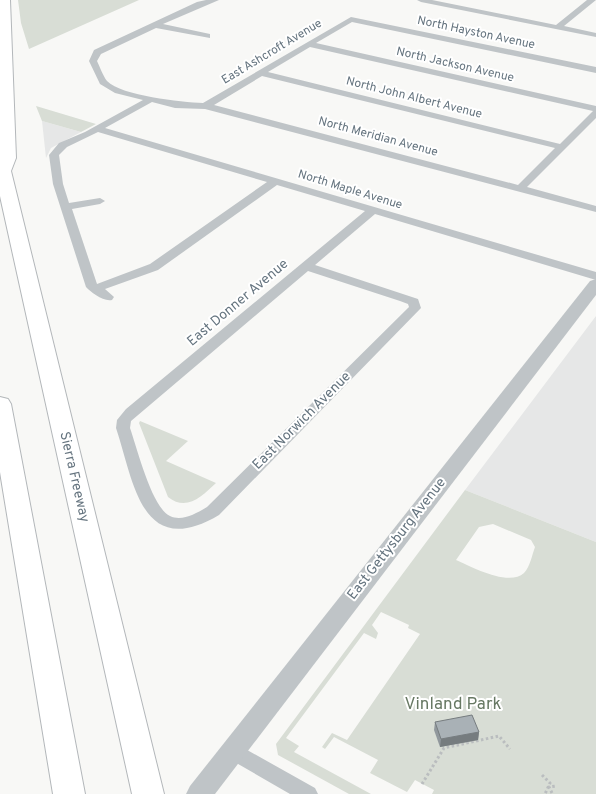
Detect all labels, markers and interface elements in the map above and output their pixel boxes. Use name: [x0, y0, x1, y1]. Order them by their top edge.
street label: North Hayston Avenue: [416, 13, 536, 53]
street label: East Ashcroft Avenue: [219, 16, 325, 88]
street label: North Jackson Avenue: [395, 44, 515, 86]
street label: North John Albert Avenue: [344, 73, 484, 123]
street label: North Meridian Avenue: [316, 113, 440, 161]
street label: North Maple Avenue: [296, 166, 404, 214]
street label: East Donner Avenue: [184, 256, 292, 350]
street label: East Norwich Avenue: [249, 368, 355, 474]
street label: Sierra Freeway: [55, 430, 93, 524]
street label: East Gettysburg Avenue: [344, 475, 450, 603]
park label: Vinland Park: [404, 694, 502, 716]

